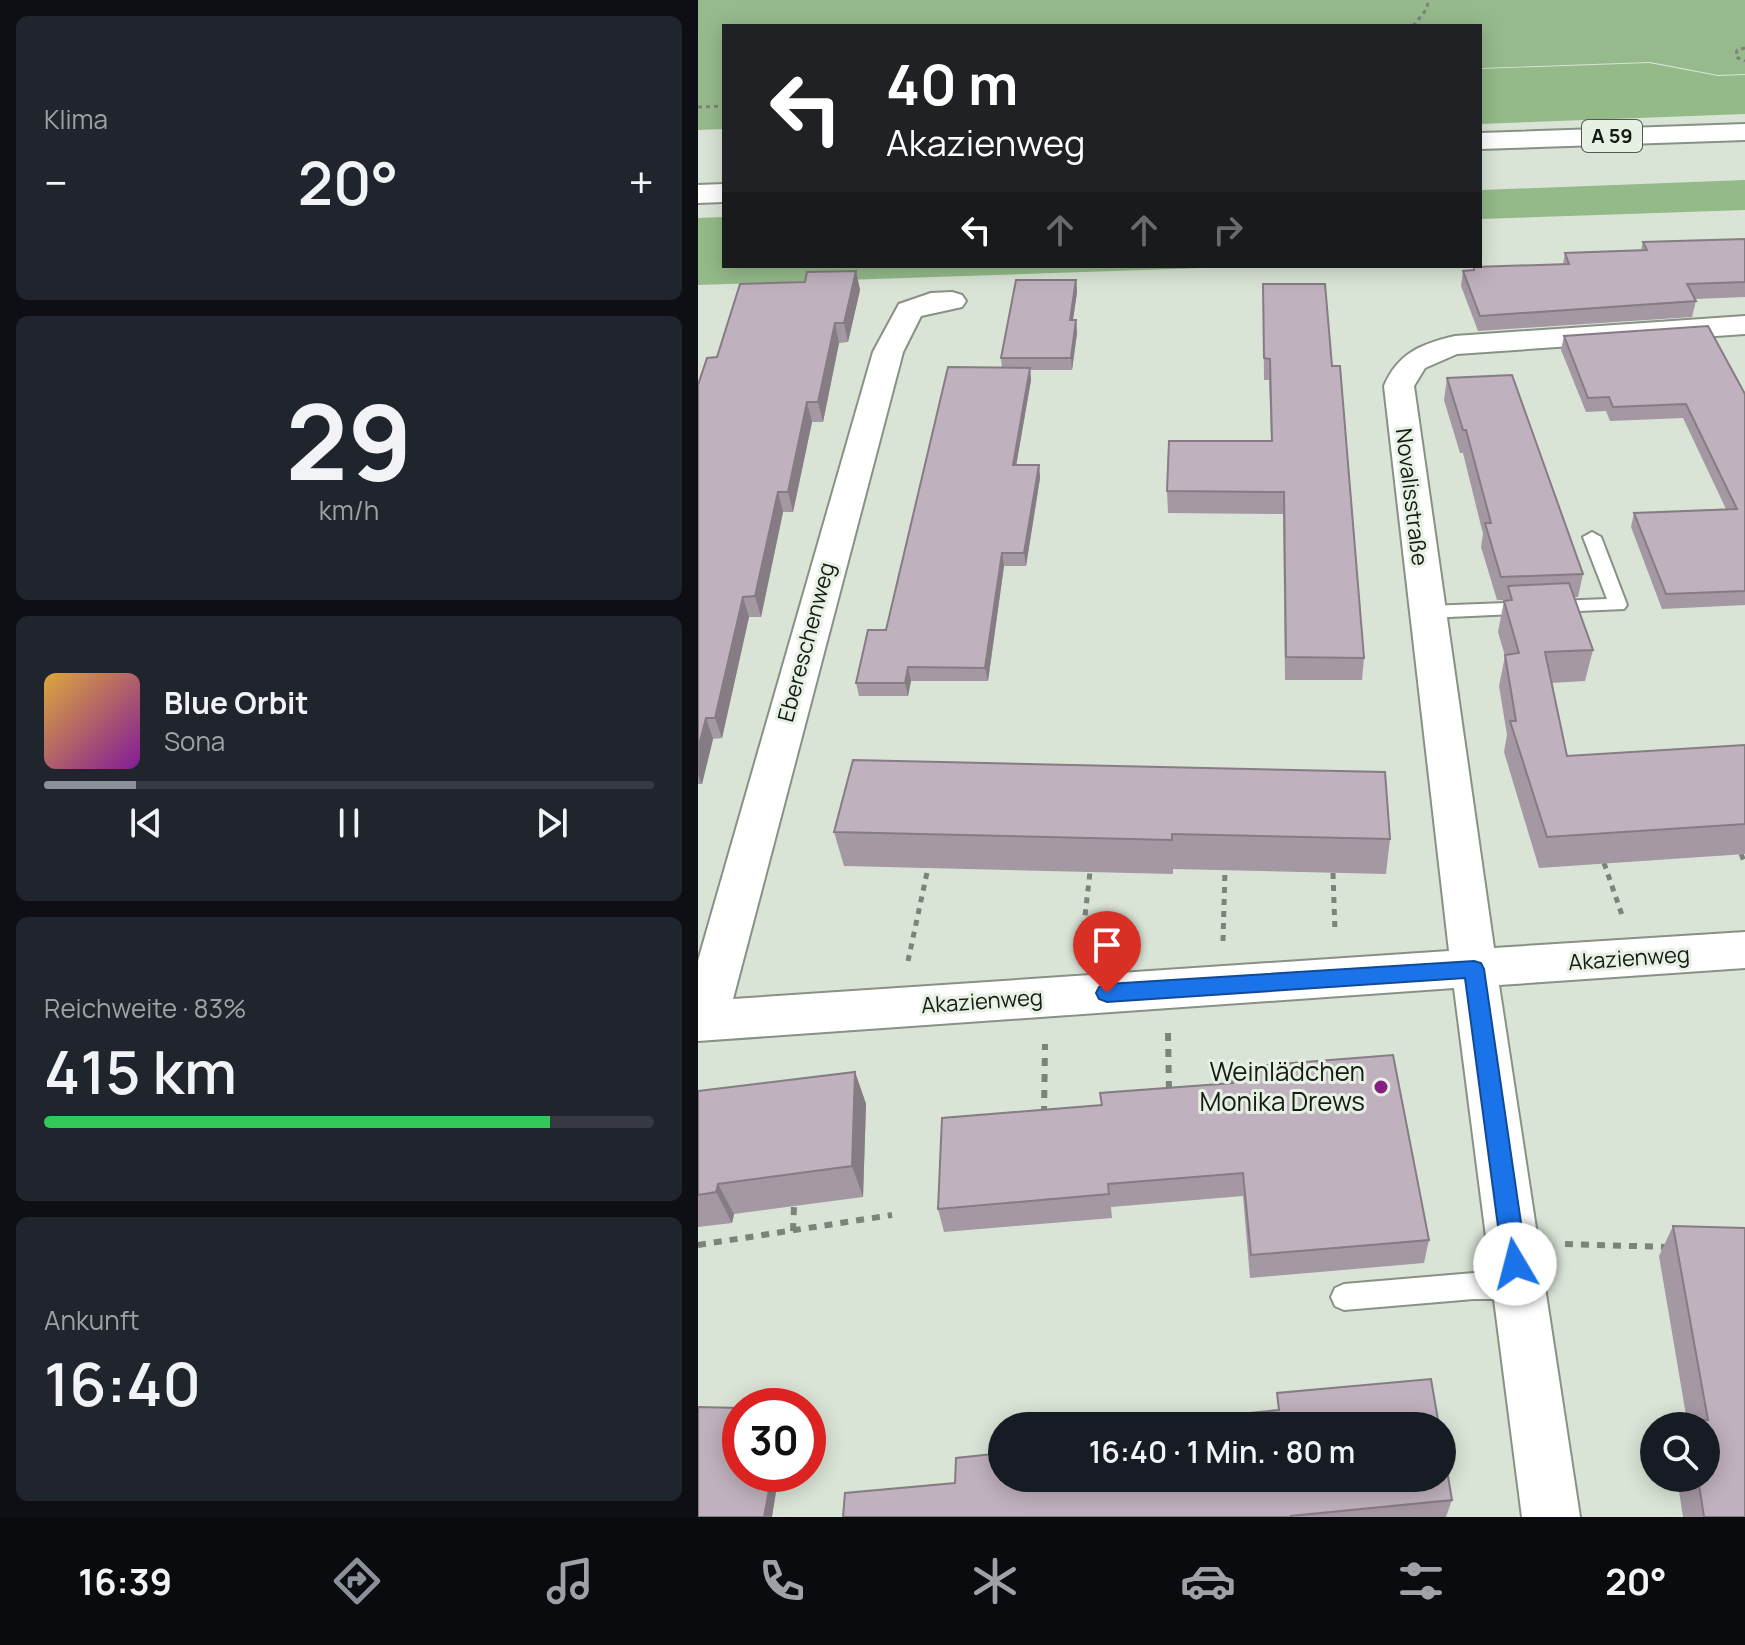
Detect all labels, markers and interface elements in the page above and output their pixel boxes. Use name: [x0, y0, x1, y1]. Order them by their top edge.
text: 40 m: [886, 45, 1018, 122]
icon: left: [754, 56, 858, 160]
text: Klima: [44, 101, 108, 137]
text: Akazienweg: [886, 118, 1085, 167]
road number: A 59: [1582, 120, 1642, 152]
text: 20°: [298, 141, 399, 223]
text: −: [44, 152, 68, 212]
text: +: [629, 152, 654, 212]
icon: left: [954, 208, 998, 252]
icon: ahead: [1038, 208, 1082, 252]
icon: ahead: [1122, 208, 1166, 252]
icon: right: [1206, 208, 1250, 252]
text: 29: [286, 369, 412, 511]
street label: Novalisstraße: [1389, 427, 1435, 568]
text: km/h: [319, 492, 379, 528]
street label: Ebereschenweg: [770, 559, 842, 725]
text: Blue Orbit: [164, 682, 309, 723]
text: Sona: [164, 723, 225, 759]
icon: previous: [124, 801, 168, 845]
icon: pause: [327, 801, 371, 845]
icon: next: [530, 801, 574, 845]
pin: [1073, 911, 1141, 993]
icon: arrive: [1085, 923, 1129, 967]
street label: Akazienweg: [1567, 939, 1691, 977]
street label: Akazienweg: [920, 982, 1044, 1020]
text: Reichweite · 83%: [44, 990, 247, 1026]
text: 415 km: [44, 1030, 237, 1112]
place label: Weinlädchen Monika Drews: [1199, 1053, 1365, 1119]
marker: Weinlädchen Monika Drews: [1372, 1078, 1390, 1096]
position arrow: [1473, 1222, 1557, 1306]
text: Ankunft: [44, 1302, 139, 1338]
text: 16:40: [44, 1342, 201, 1424]
speed limit sign: 30: [722, 1388, 826, 1492]
map controls: [1640, 1412, 1720, 1492]
button: search: [1640, 1412, 1720, 1492]
text: 16:40 · 1 Min. · 80 m: [1089, 1431, 1355, 1472]
icon: directions: [329, 1553, 385, 1609]
icon: music: [542, 1553, 598, 1609]
icon: phone: [754, 1553, 810, 1609]
icon: climate: [967, 1553, 1023, 1609]
icon: car: [1180, 1553, 1236, 1609]
icon: filters: [1393, 1553, 1449, 1609]
text: 16:39: [78, 1557, 172, 1606]
text: 20°: [1605, 1557, 1667, 1606]

